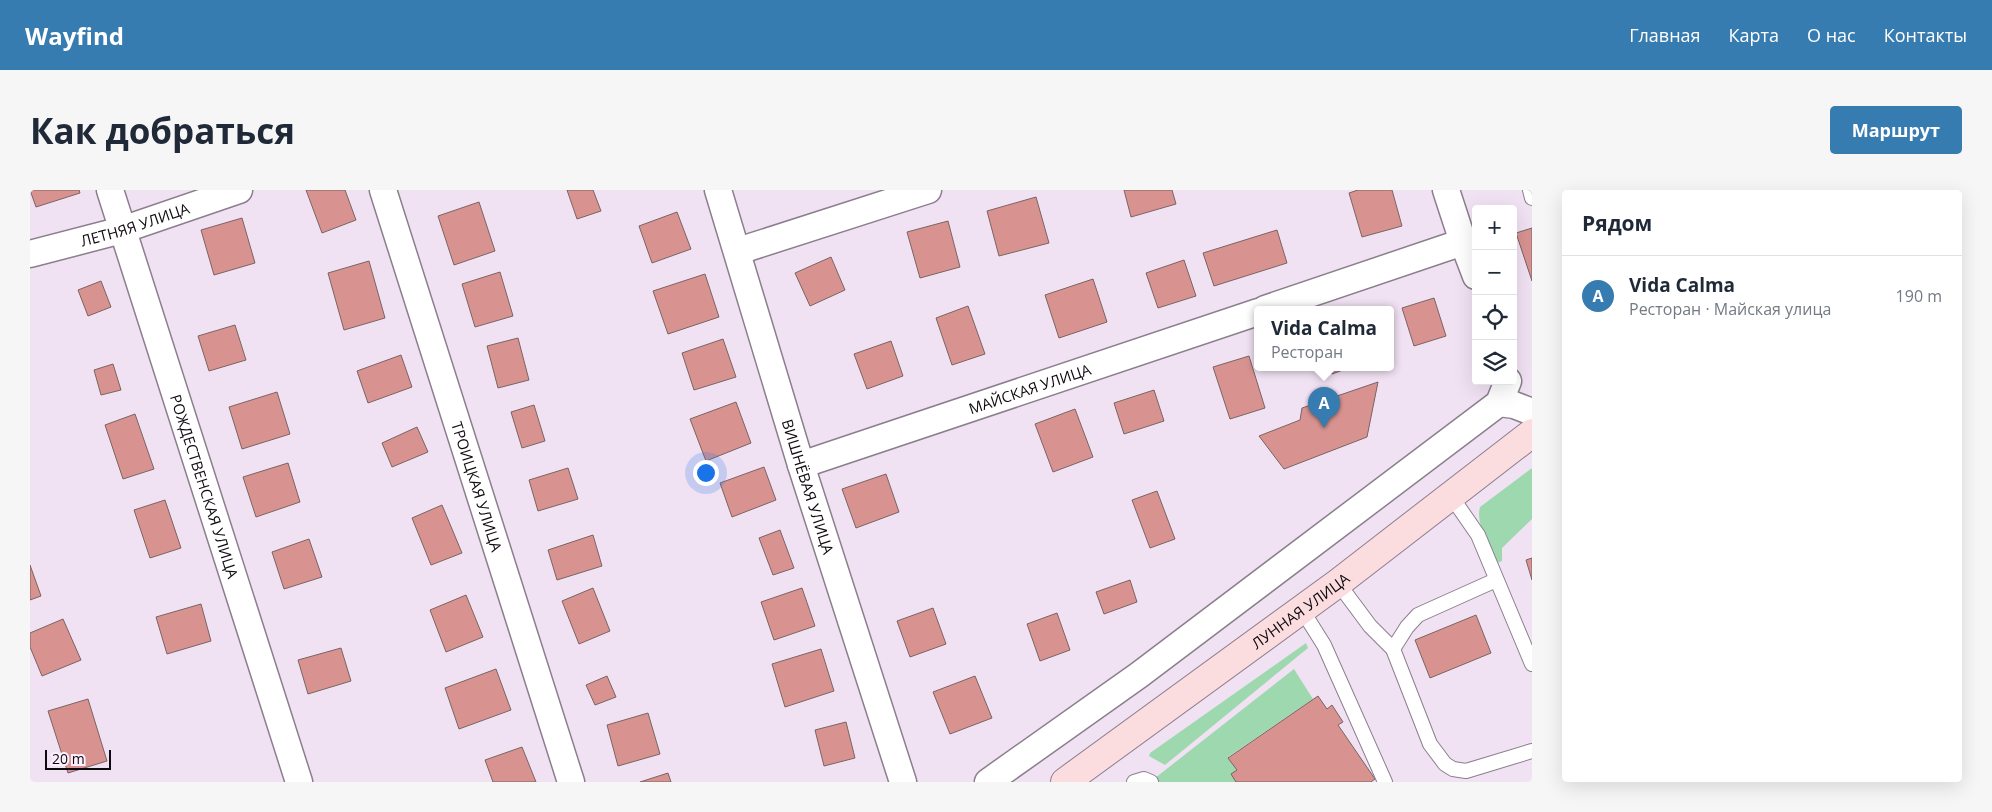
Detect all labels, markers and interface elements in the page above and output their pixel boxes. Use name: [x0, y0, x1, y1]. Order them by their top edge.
text: Wayfind: [25, 19, 124, 52]
text: Главная: [1629, 23, 1701, 47]
text: Карта: [1729, 23, 1779, 47]
text: О нас: [1807, 23, 1856, 47]
text: Контакты: [1884, 23, 1967, 47]
button: Маршрут: [1830, 106, 1962, 154]
text: Как добраться: [30, 107, 295, 154]
street label: ЛЕТНЯЯ УЛИЦА: [78, 198, 192, 250]
map controls: [1472, 205, 1517, 385]
button: +: [1472, 205, 1517, 250]
text: Рядом: [1582, 209, 1652, 237]
button: −: [1472, 250, 1517, 295]
text: Vida Calma: [1629, 272, 1735, 298]
text: A: [1592, 285, 1604, 307]
text: 190 m: [1896, 285, 1942, 307]
button: locate: [1472, 295, 1517, 340]
text: Ресторан · Майская улица: [1629, 298, 1831, 320]
popup: [1254, 306, 1394, 371]
text: Vida Calma: [1271, 315, 1377, 341]
button: layers: [1472, 340, 1517, 385]
text: Ресторан: [1271, 341, 1343, 363]
street label: МАЙСКАЯ УЛИЦА: [966, 359, 1094, 418]
pin: A: [1308, 387, 1340, 428]
street label: РОЖДЕСТВЕНСКАЯ УЛИЦА: [166, 392, 243, 581]
street label: ВИШНЁВАЯ УЛИЦА: [778, 417, 839, 557]
street label: ТРОИЦКАЯ УЛИЦА: [447, 419, 507, 554]
your location: [693, 460, 719, 486]
street label: ЛУННАЯ УЛИЦА: [1247, 568, 1354, 653]
scale bar: [45, 747, 111, 770]
text: 20 m: [52, 749, 85, 768]

